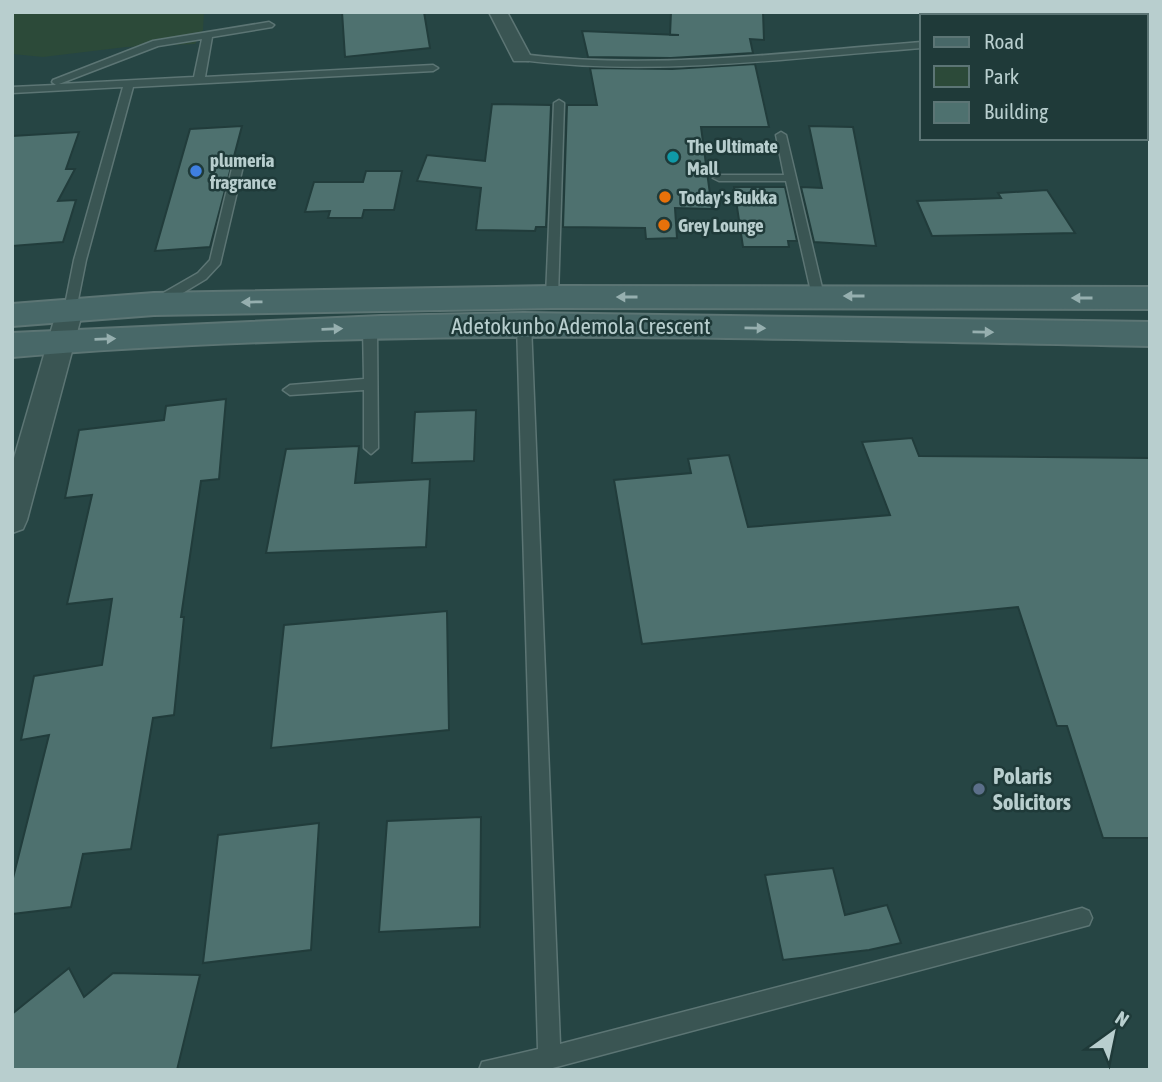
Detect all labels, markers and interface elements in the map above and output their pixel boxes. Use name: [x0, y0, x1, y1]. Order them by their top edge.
legend: [920, 14, 1148, 140]
text: Road: [984, 29, 1024, 53]
text: Park: [984, 64, 1019, 88]
text: Building: [984, 99, 1048, 123]
place label: The Ultimate Mall: [687, 135, 778, 179]
place label: plumeria fragrance: [209, 149, 277, 193]
marker: The Ultimate Mall: [665, 149, 681, 165]
marker: plumeria fragrance: [188, 163, 204, 179]
place label: Today's Bukka: [679, 186, 777, 208]
marker: Today's Bukka: [657, 189, 673, 205]
place label: Grey Lounge: [678, 214, 764, 236]
marker: Grey Lounge: [656, 217, 672, 233]
one-way arrow: [843, 290, 865, 302]
one-way arrow: [615, 291, 637, 303]
one-way arrow: [1070, 292, 1092, 304]
one-way arrow: [241, 296, 263, 308]
street label: Adetokunbo Ademola Crescent: [451, 313, 711, 339]
one-way arrow: [745, 322, 767, 334]
one-way arrow: [321, 323, 343, 334]
one-way arrow: [972, 326, 994, 337]
one-way arrow: [94, 333, 116, 344]
place label: Polaris Solicitors: [993, 763, 1071, 815]
marker: Polaris Solicitors: [971, 781, 987, 797]
north arrow: [1078, 998, 1148, 1068]
text: N: [1112, 1006, 1133, 1031]

